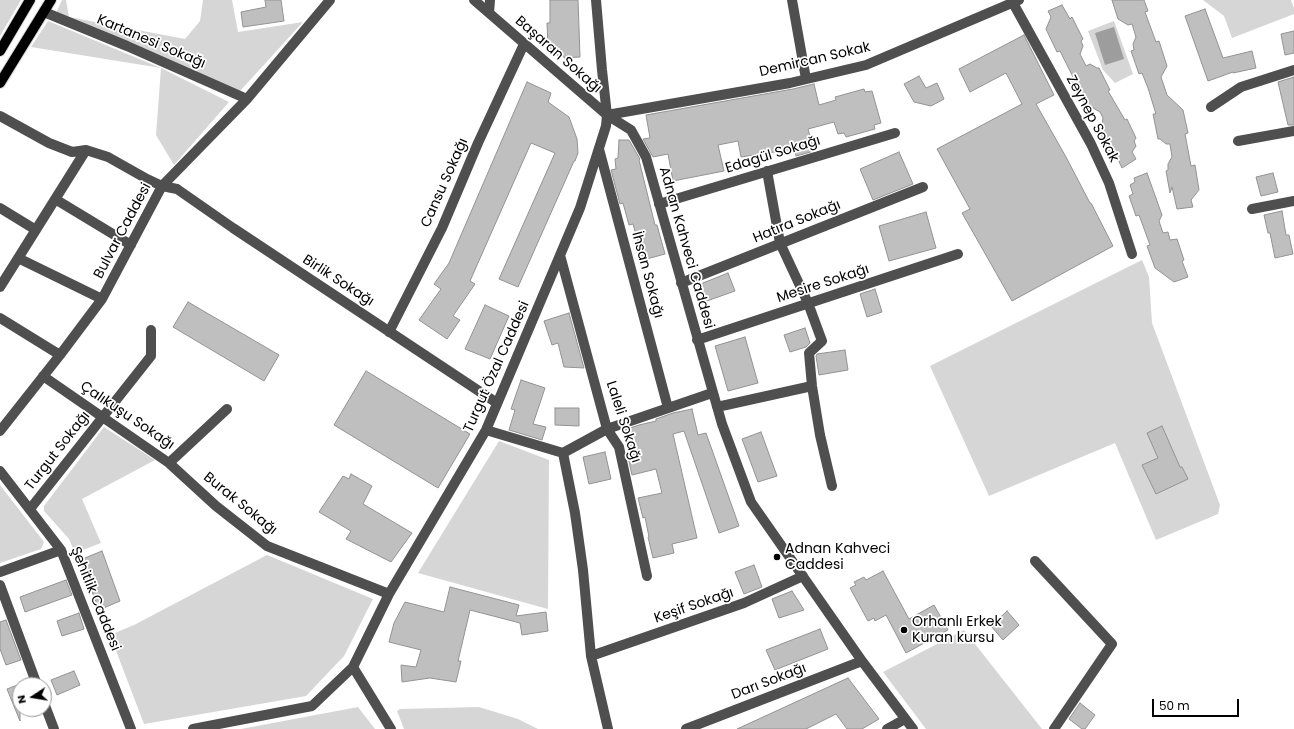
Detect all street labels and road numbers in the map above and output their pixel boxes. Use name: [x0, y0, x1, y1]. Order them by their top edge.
street label: Kartanesi Sokağı: [94, 12, 208, 72]
street label: Başaran Sokağı: [511, 13, 605, 97]
street label: Demircan Sokak: [758, 39, 872, 81]
street label: Zeynep Sokak: [1062, 73, 1122, 165]
street label: Edagül Sokağı: [723, 133, 823, 177]
street label: Cansu Sokağı: [418, 136, 472, 230]
street label: Adnan Kahveci Caddesi: [655, 165, 717, 331]
street label: Bulvar Caddesi: [91, 180, 155, 282]
street label: Hatıra Sokağı: [751, 197, 843, 247]
street label: İhsan Sokağı: [627, 230, 667, 320]
street label: Birlik Sokağı: [299, 252, 377, 310]
street label: Mesire Sokağı: [775, 261, 871, 307]
street label: Turgut Özal Caddesi: [461, 299, 533, 435]
street label: Çalıkuşu Sokağı: [77, 378, 177, 454]
street label: Laleli Sokağı: [602, 379, 644, 465]
street label: Turgut Sokağı: [22, 408, 94, 494]
street label: Burak Sokağı: [200, 469, 280, 539]
street label: Şehitlik Caddesi: [66, 544, 124, 654]
street label: Keşif Sokağı: [652, 585, 736, 627]
street label: Darı Sokağı: [729, 660, 809, 704]

